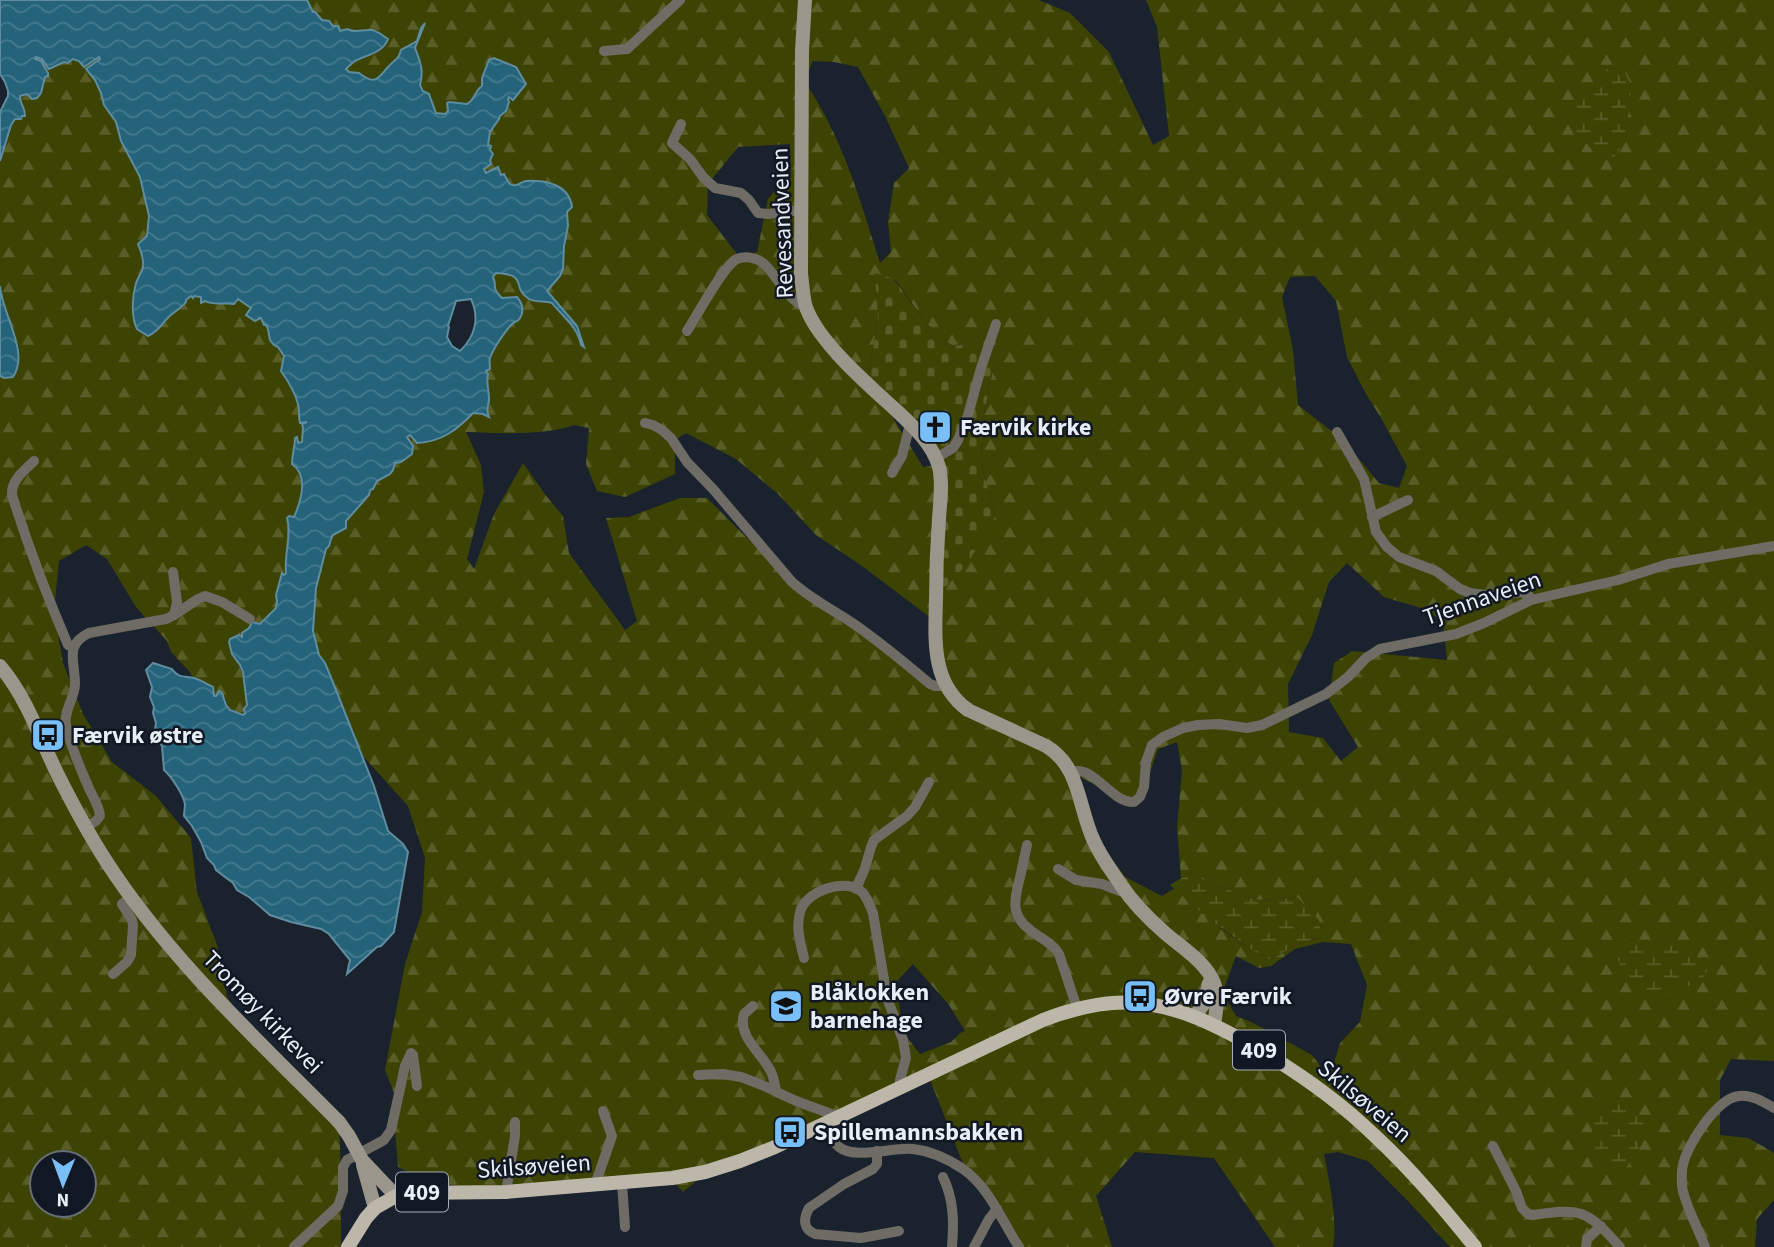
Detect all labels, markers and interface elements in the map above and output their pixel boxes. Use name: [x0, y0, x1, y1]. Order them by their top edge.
street label: Revesandveien: [762, 147, 803, 299]
church icon: Færvik kirke: [916, 408, 954, 446]
place label: Færvik kirke: [960, 410, 1092, 445]
street label: Tjennaveien: [1418, 562, 1546, 635]
bus stop icon: Færvik østre: [29, 716, 67, 754]
place label: Færvik østre: [72, 718, 204, 753]
street label: Tromøy kirkevei: [194, 943, 331, 1082]
place label: Blåklokken barnehage: [810, 975, 929, 1038]
bus stop icon: Øvre Færvik: [1121, 977, 1159, 1015]
place label: Øvre Færvik: [1164, 979, 1293, 1014]
school or university icon: Blåklokken barnehage: [767, 987, 805, 1025]
road number: 409: [1233, 1030, 1285, 1070]
street label: Skilsøveien: [1310, 1051, 1419, 1151]
bus stop icon: Spillemannsbakken: [771, 1113, 809, 1151]
place label: Spillemannsbakken: [814, 1115, 1023, 1150]
street label: Skilsøveien: [476, 1145, 592, 1188]
north arrow: [28, 1149, 98, 1219]
road number: 409: [396, 1172, 448, 1212]
text: N: [56, 1186, 69, 1213]

